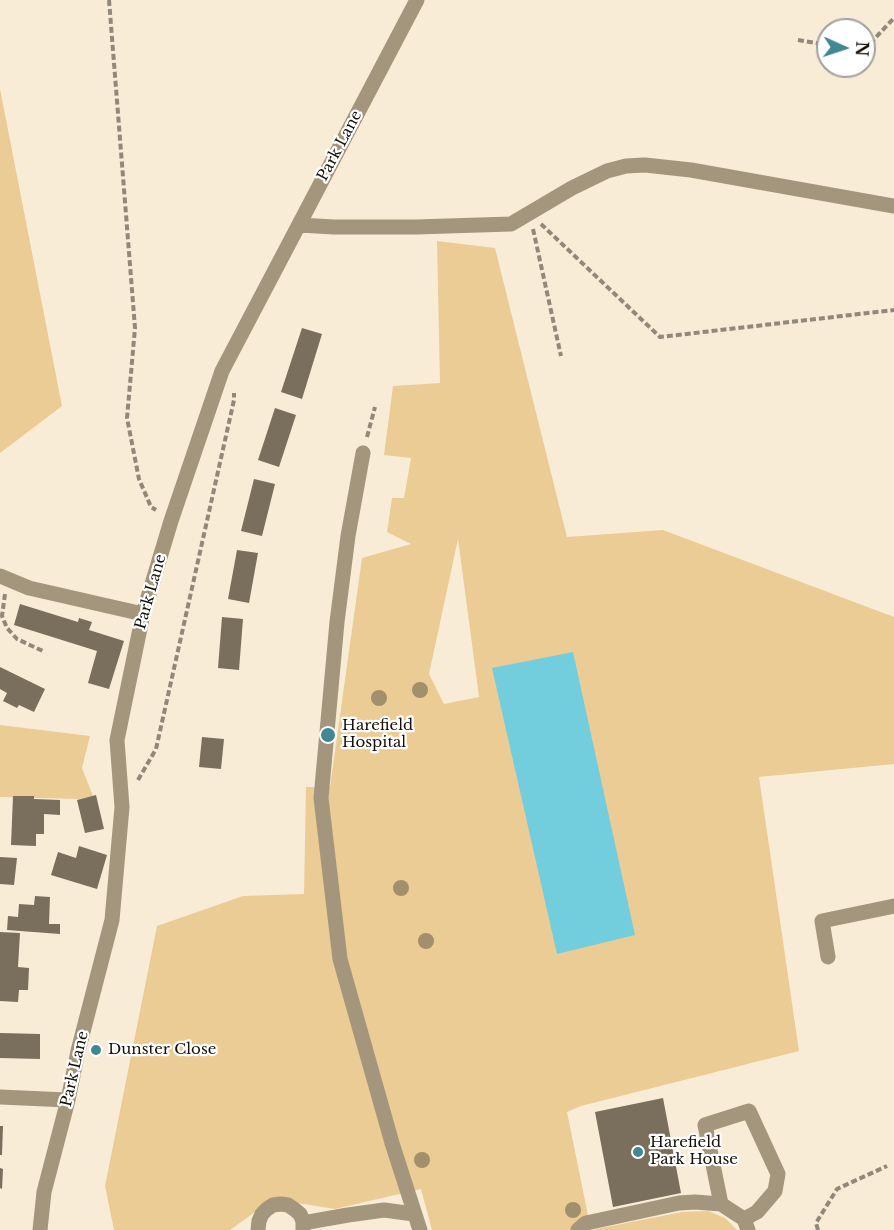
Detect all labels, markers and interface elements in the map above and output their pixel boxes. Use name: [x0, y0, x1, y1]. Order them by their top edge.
north arrow: [816, 18, 876, 78]
text: N: [852, 41, 872, 57]
street label: Park Lane: [314, 108, 366, 184]
street label: Park Lane: [132, 552, 170, 632]
place label: Harefield Hospital: [342, 717, 413, 752]
marker: Harefield Hospital: [319, 726, 337, 744]
street label: Park Lane: [58, 1029, 92, 1109]
place label: Dunster Close: [108, 1041, 216, 1059]
marker: Dunster Close: [89, 1043, 103, 1057]
place label: Harefield Park House: [650, 1134, 738, 1169]
marker: Harefield Park House: [631, 1145, 645, 1159]

